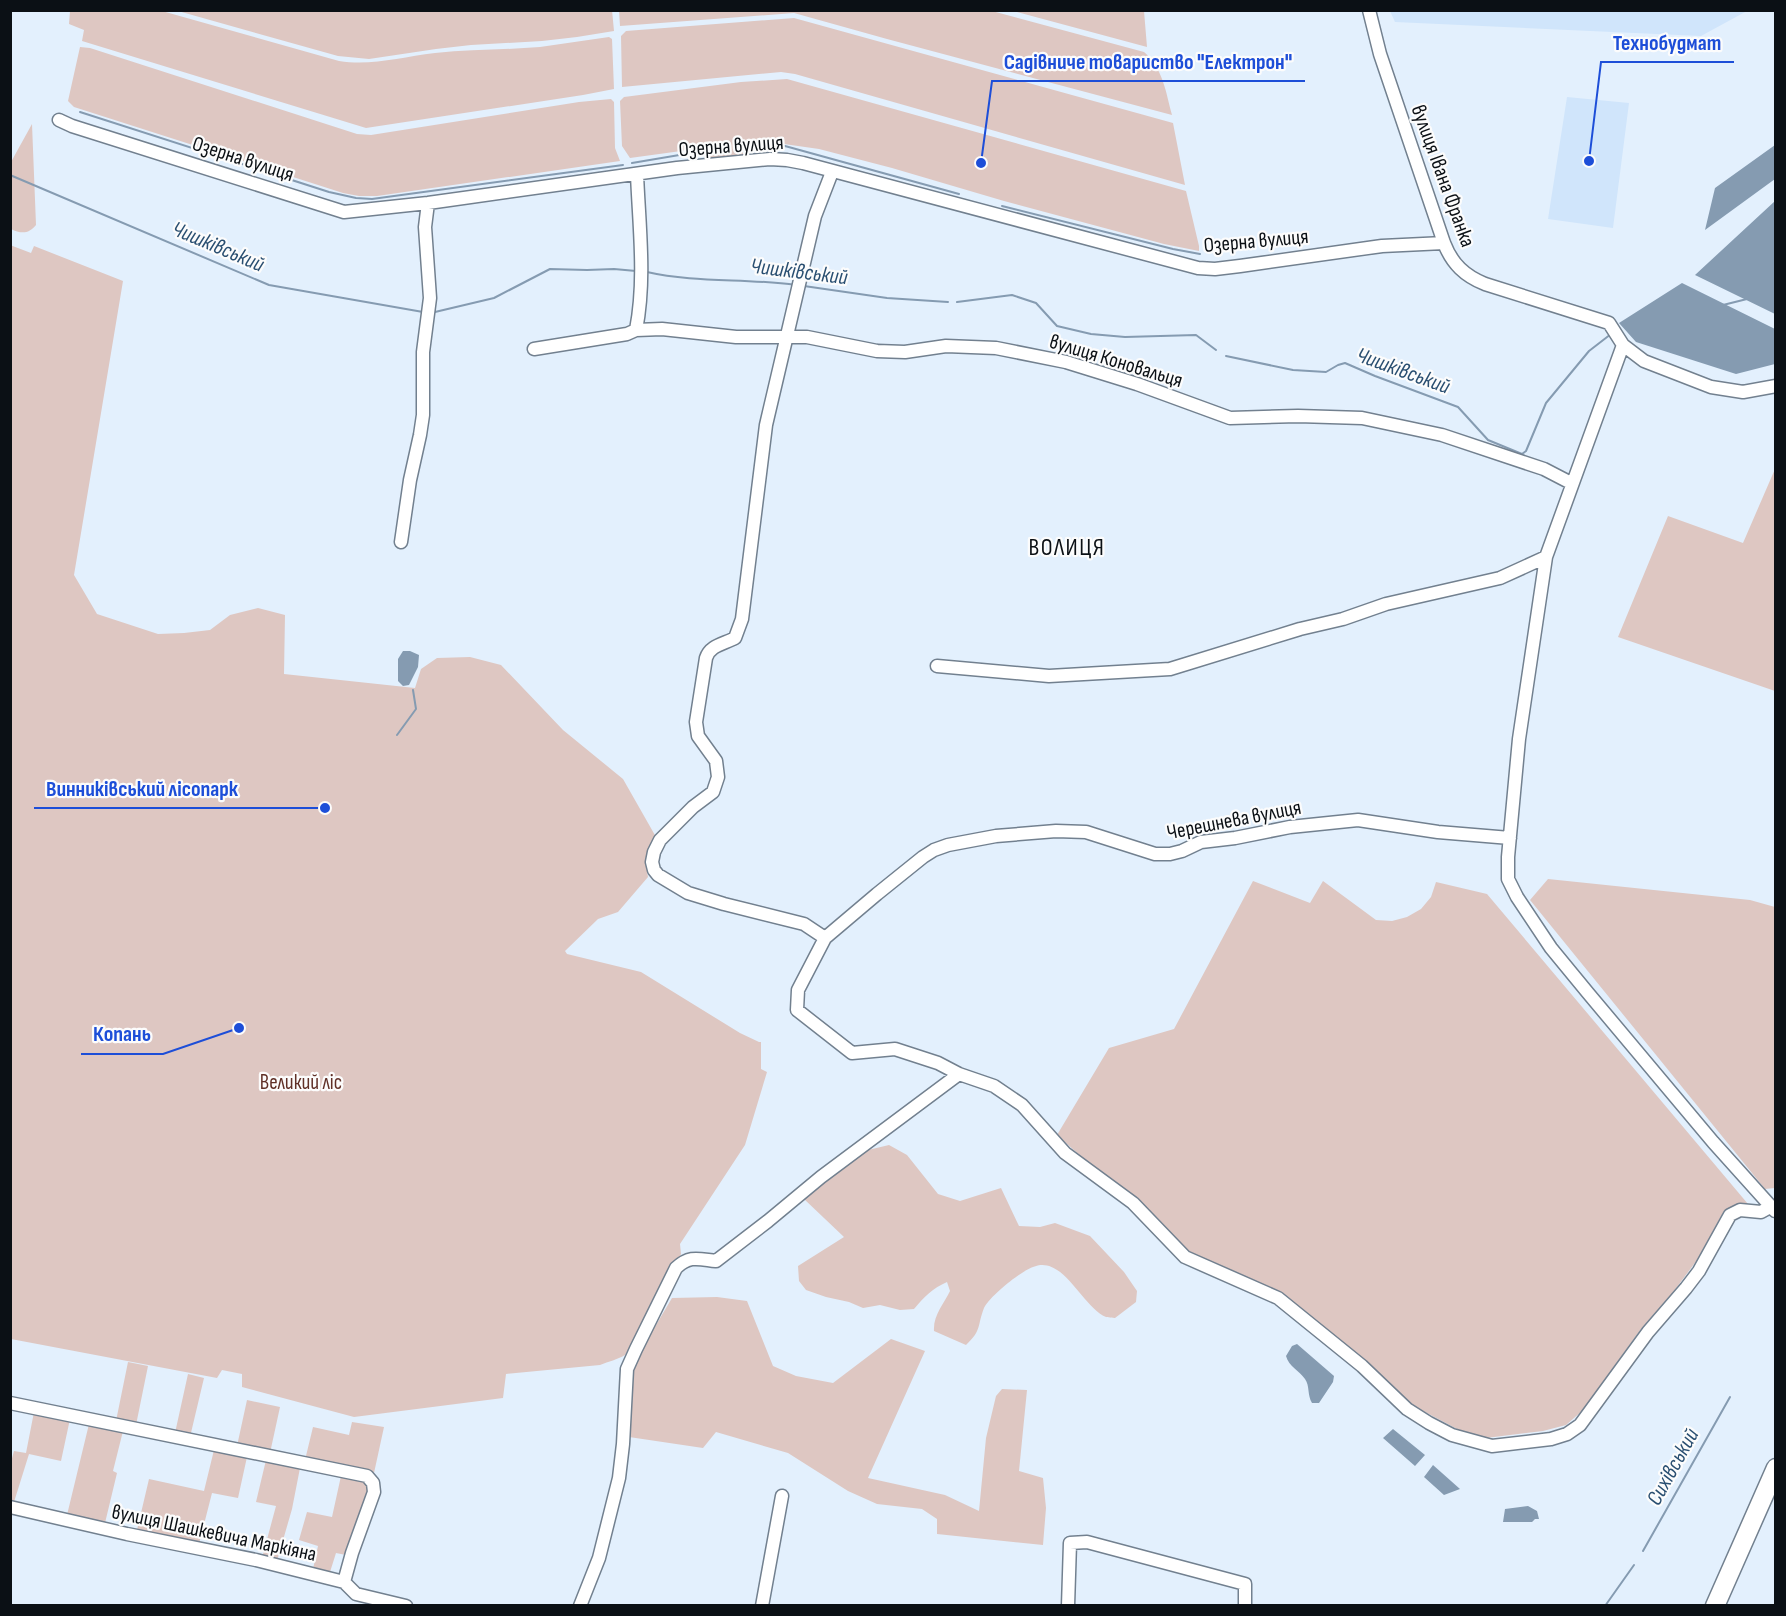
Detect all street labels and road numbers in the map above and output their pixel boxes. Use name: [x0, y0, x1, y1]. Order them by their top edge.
street label: вулиця Івана Франка: [1406, 102, 1480, 250]
street label: Озерна вулиця: [678, 130, 784, 162]
street label: Озерна вулиця: [189, 131, 297, 187]
street label: Озерна вулиця: [1203, 224, 1309, 258]
street label: вулиця Коновальця: [1046, 329, 1186, 393]
street label: Черешнева вулиця: [1165, 795, 1303, 845]
street label: вулиця Шашкевича Маркіяна: [109, 1499, 319, 1567]

